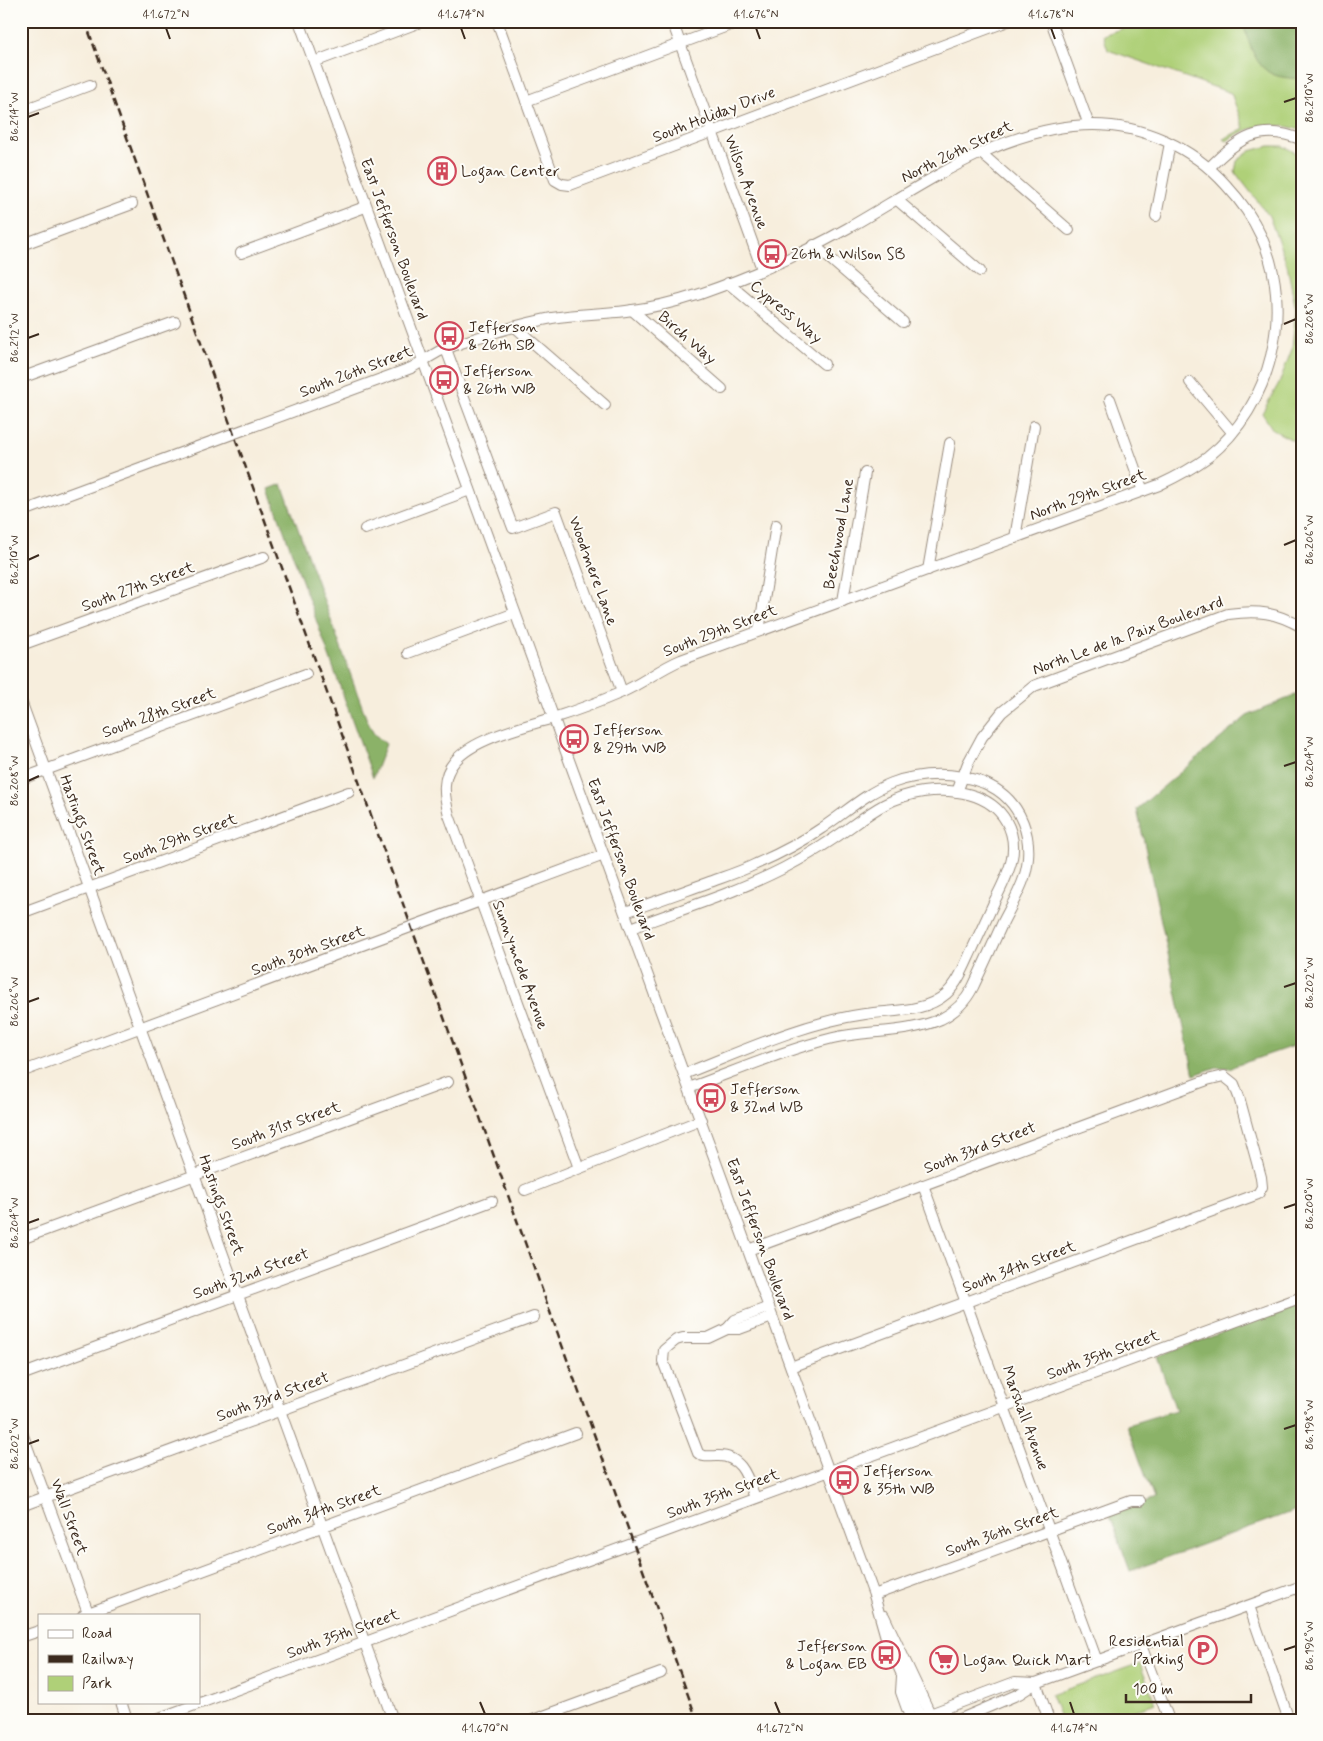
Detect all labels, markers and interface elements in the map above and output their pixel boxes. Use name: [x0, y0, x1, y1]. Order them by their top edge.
text: 41.672°N: [143, 7, 189, 23]
text: 41.674°N: [438, 7, 484, 23]
text: 41.676°N: [734, 7, 778, 23]
text: 41.678°N: [1028, 7, 1074, 23]
text: 86.210°W: [1302, 73, 1318, 123]
street label: South Holiday Drive: [650, 82, 778, 148]
text: 86.214°W: [7, 92, 23, 142]
street label: North 26th Street: [898, 116, 1017, 188]
street label: Wilson Avenue: [719, 132, 773, 233]
street label: East Jefferson Boulevard: [355, 155, 433, 323]
building icon: Logan Center: [427, 156, 457, 186]
place label: Logan Center: [461, 161, 560, 183]
bus stop icon: 26th & Wilson SB: [757, 239, 787, 269]
place label: 26th & Wilson SB: [791, 244, 906, 265]
street label: Cypress Way: [745, 275, 827, 349]
text: 86.208°W: [1302, 294, 1318, 344]
street label: Birch Way: [653, 307, 721, 369]
text: 86.212°W: [7, 313, 23, 363]
place label: Jefferson & 26th SB: [468, 317, 539, 356]
bus stop icon: Jefferson & 26th SB: [434, 321, 464, 351]
street label: South 26th Street: [297, 341, 416, 403]
place label: Jefferson & 26th WB: [463, 361, 535, 400]
bus stop icon: Jefferson & 26th WB: [429, 365, 459, 395]
street label: North 29th Street: [1027, 464, 1150, 526]
street label: Beechwood Lane: [819, 477, 859, 591]
street label: Woodmere Lane: [563, 513, 623, 629]
text: 86.206°W: [1302, 515, 1318, 565]
text: 86.210°W: [7, 535, 23, 585]
street label: South 27th Street: [79, 557, 198, 617]
street label: North Le de la Paix Boulevard: [1030, 592, 1226, 680]
street label: South 29th Street: [660, 599, 780, 662]
street label: South 28th Street: [99, 683, 219, 743]
place label: Jefferson & 29th WB: [593, 720, 666, 759]
bus stop icon: Jefferson & 29th WB: [559, 724, 589, 754]
text: 86.204°W: [1302, 736, 1318, 787]
text: 86.208°W: [7, 756, 23, 806]
street label: Hastings Street: [53, 772, 110, 879]
street label: East Jefferson Boulevard: [582, 775, 660, 943]
street label: South 29th Street: [120, 808, 241, 869]
street label: Sunnymede Avenue: [487, 898, 553, 1033]
street label: South 30th Street: [248, 921, 368, 981]
text: 86.202°W: [1302, 957, 1318, 1009]
text: 86.206°W: [7, 977, 23, 1027]
place label: Jefferson & 32nd WB: [730, 1079, 803, 1118]
bus stop icon: Jefferson & 32nd WB: [696, 1083, 726, 1113]
street label: South 31st Street: [229, 1096, 344, 1155]
street label: South 33rd Street: [921, 1117, 1039, 1179]
street label: Hastings Street: [192, 1152, 249, 1259]
street label: East Jefferson Boulevard: [721, 1155, 799, 1323]
text: 86.200°W: [1302, 1178, 1318, 1230]
text: 86.204°W: [7, 1197, 23, 1248]
street label: South 34th Street: [959, 1236, 1079, 1298]
street label: South 32nd Street: [190, 1243, 312, 1305]
street label: South 35th Street: [1044, 1325, 1163, 1385]
street label: Marshall Avenue: [996, 1363, 1054, 1473]
street label: South 33rd Street: [214, 1367, 333, 1427]
text: 86.198°W: [1302, 1400, 1318, 1450]
text: 86.202°W: [7, 1418, 23, 1470]
place label: Jefferson & 35th WB: [863, 1461, 935, 1500]
street label: South 35th Street: [664, 1464, 783, 1524]
bus stop icon: Jefferson & 35th WB: [829, 1465, 859, 1495]
street label: Wall Street: [45, 1476, 93, 1559]
street label: South 34th Street: [264, 1479, 384, 1540]
street label: South 36th Street: [943, 1502, 1062, 1562]
street label: South 35th Street: [284, 1604, 403, 1664]
legend: [38, 1614, 200, 1704]
text: 86.196°W: [1302, 1621, 1318, 1671]
text: Road: [82, 1624, 112, 1644]
place label: Residential Parking: [1109, 1631, 1184, 1671]
parking icon: Residential Parking: [1188, 1635, 1218, 1665]
place label: Jefferson & Logan EB: [785, 1636, 867, 1676]
bus stop icon: Jefferson & Logan EB: [871, 1640, 901, 1670]
supermarket icon: Logan Quick Mart: [929, 1645, 959, 1675]
text: Railway: [82, 1650, 134, 1670]
place label: Logan Quick Mart: [963, 1650, 1092, 1672]
scale bar: [1126, 1671, 1250, 1703]
text: Park: [82, 1674, 112, 1694]
text: 100 m: [1133, 1680, 1173, 1700]
text: 41.670°N: [462, 1721, 508, 1737]
text: 41.672°N: [757, 1721, 803, 1737]
text: 41.674°N: [1051, 1721, 1097, 1737]

